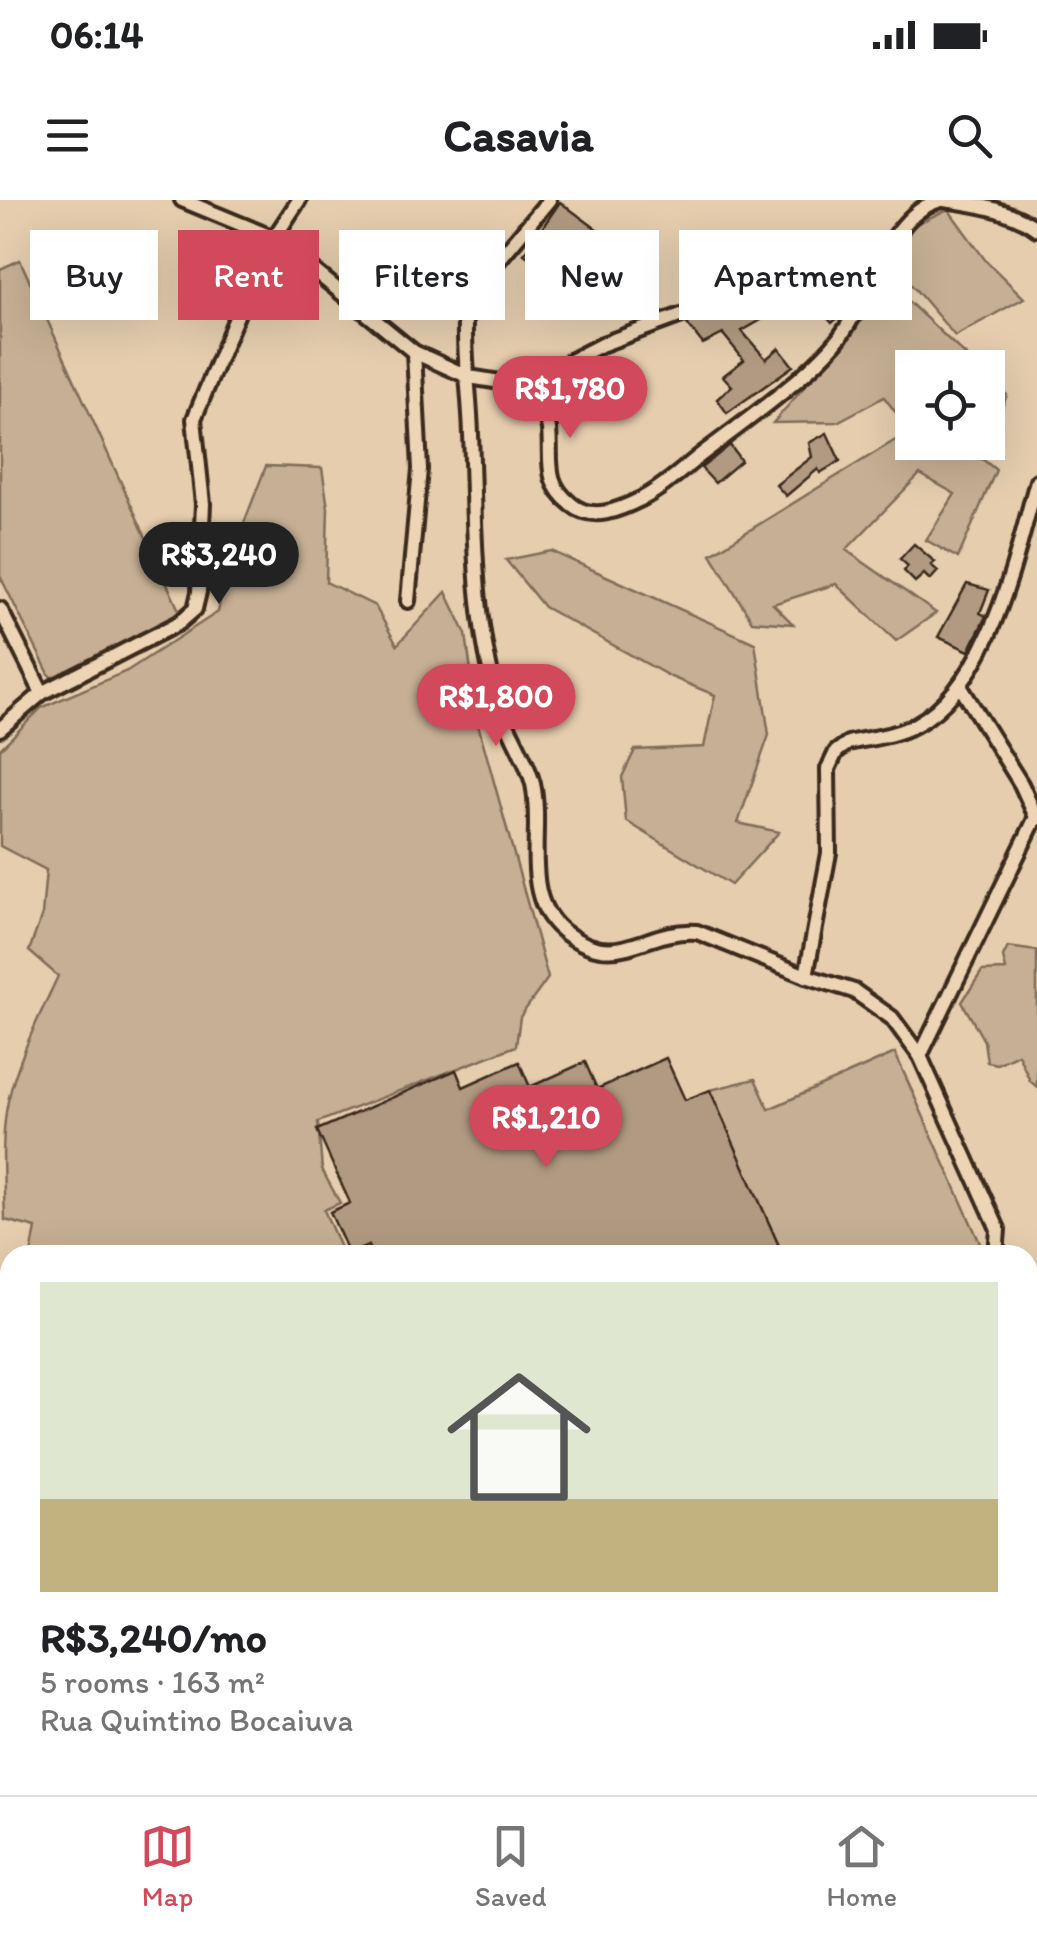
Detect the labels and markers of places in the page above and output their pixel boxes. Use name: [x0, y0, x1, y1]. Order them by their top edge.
pin: R$1,780: [478, 356, 662, 441]
pin: R$3,240: [127, 522, 311, 607]
pin: R$1,800: [404, 664, 588, 749]
pin: R$1,210: [454, 1085, 638, 1170]

